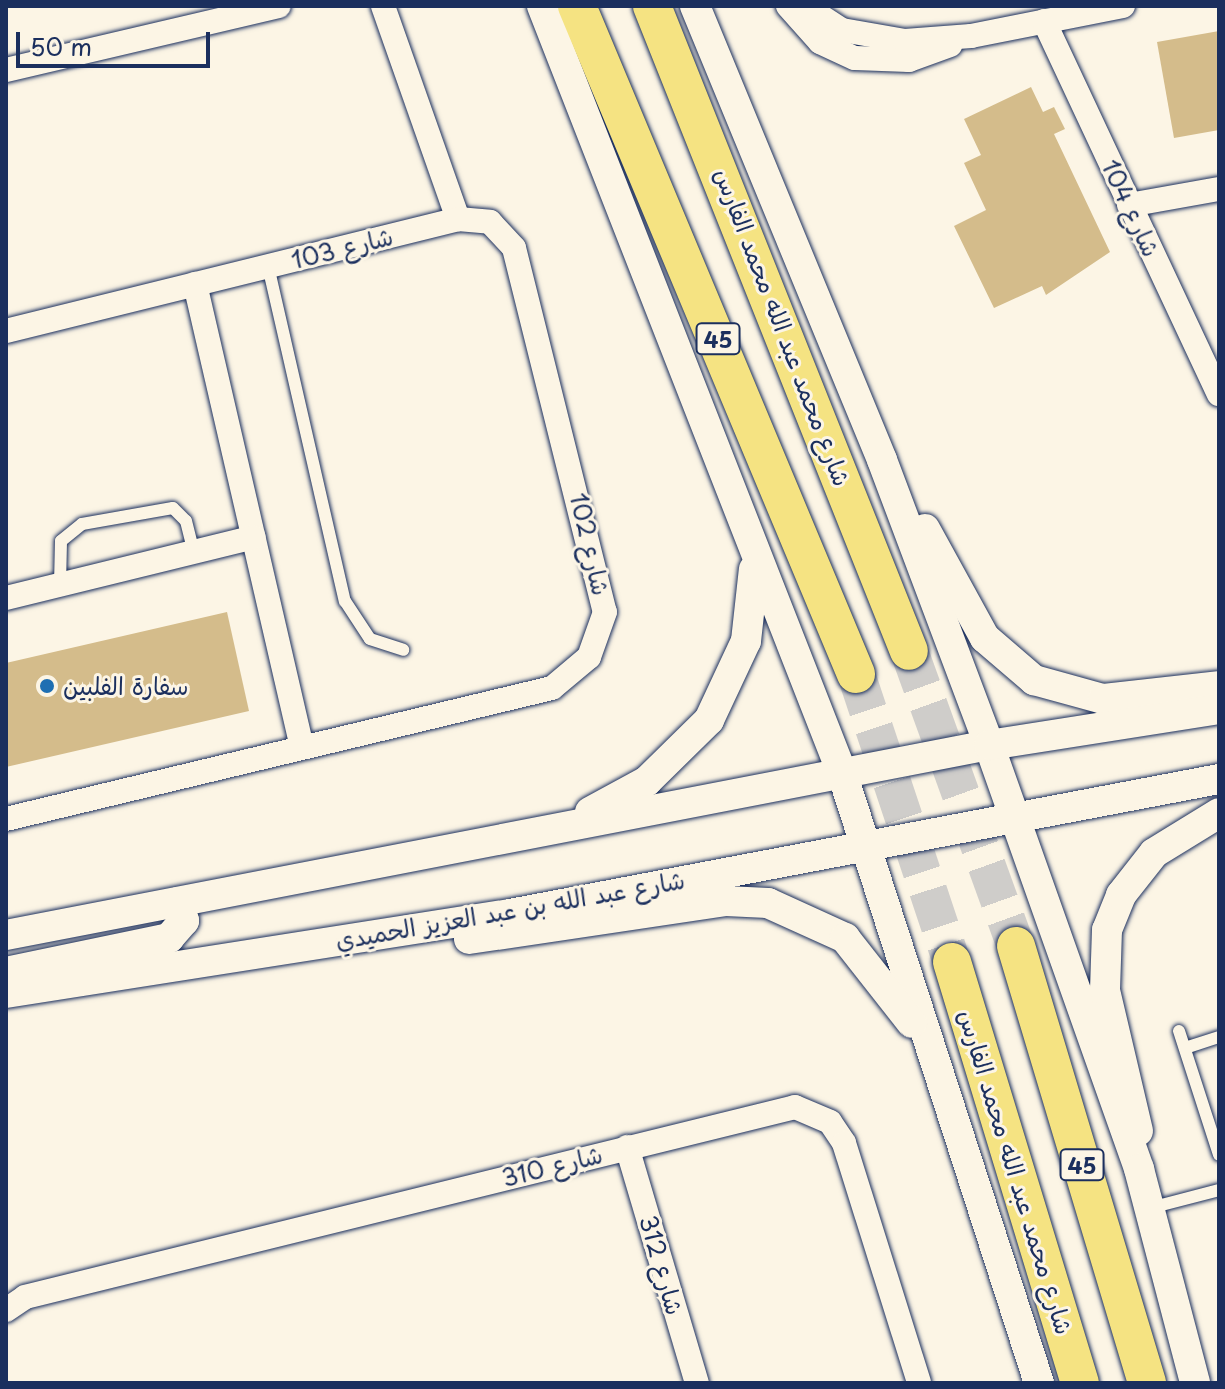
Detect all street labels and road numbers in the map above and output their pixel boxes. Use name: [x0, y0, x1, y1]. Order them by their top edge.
street label: شارع 104: [1096, 155, 1166, 261]
street label: شارع محمد عبد الله محمد الفارس: [709, 164, 857, 490]
street label: شارع 103: [288, 221, 396, 275]
road number: 45: [694, 321, 742, 357]
street label: شارع 102: [564, 490, 616, 598]
street label: شارع عبد الله بن عبد العزيز الحميدي: [333, 865, 687, 955]
street label: شارع محمد عبد الله محمد الفارس: [953, 1006, 1079, 1338]
street label: شارع 310: [499, 1140, 605, 1192]
road number: 45: [1058, 1147, 1106, 1183]
street label: شارع 312: [634, 1212, 690, 1318]

